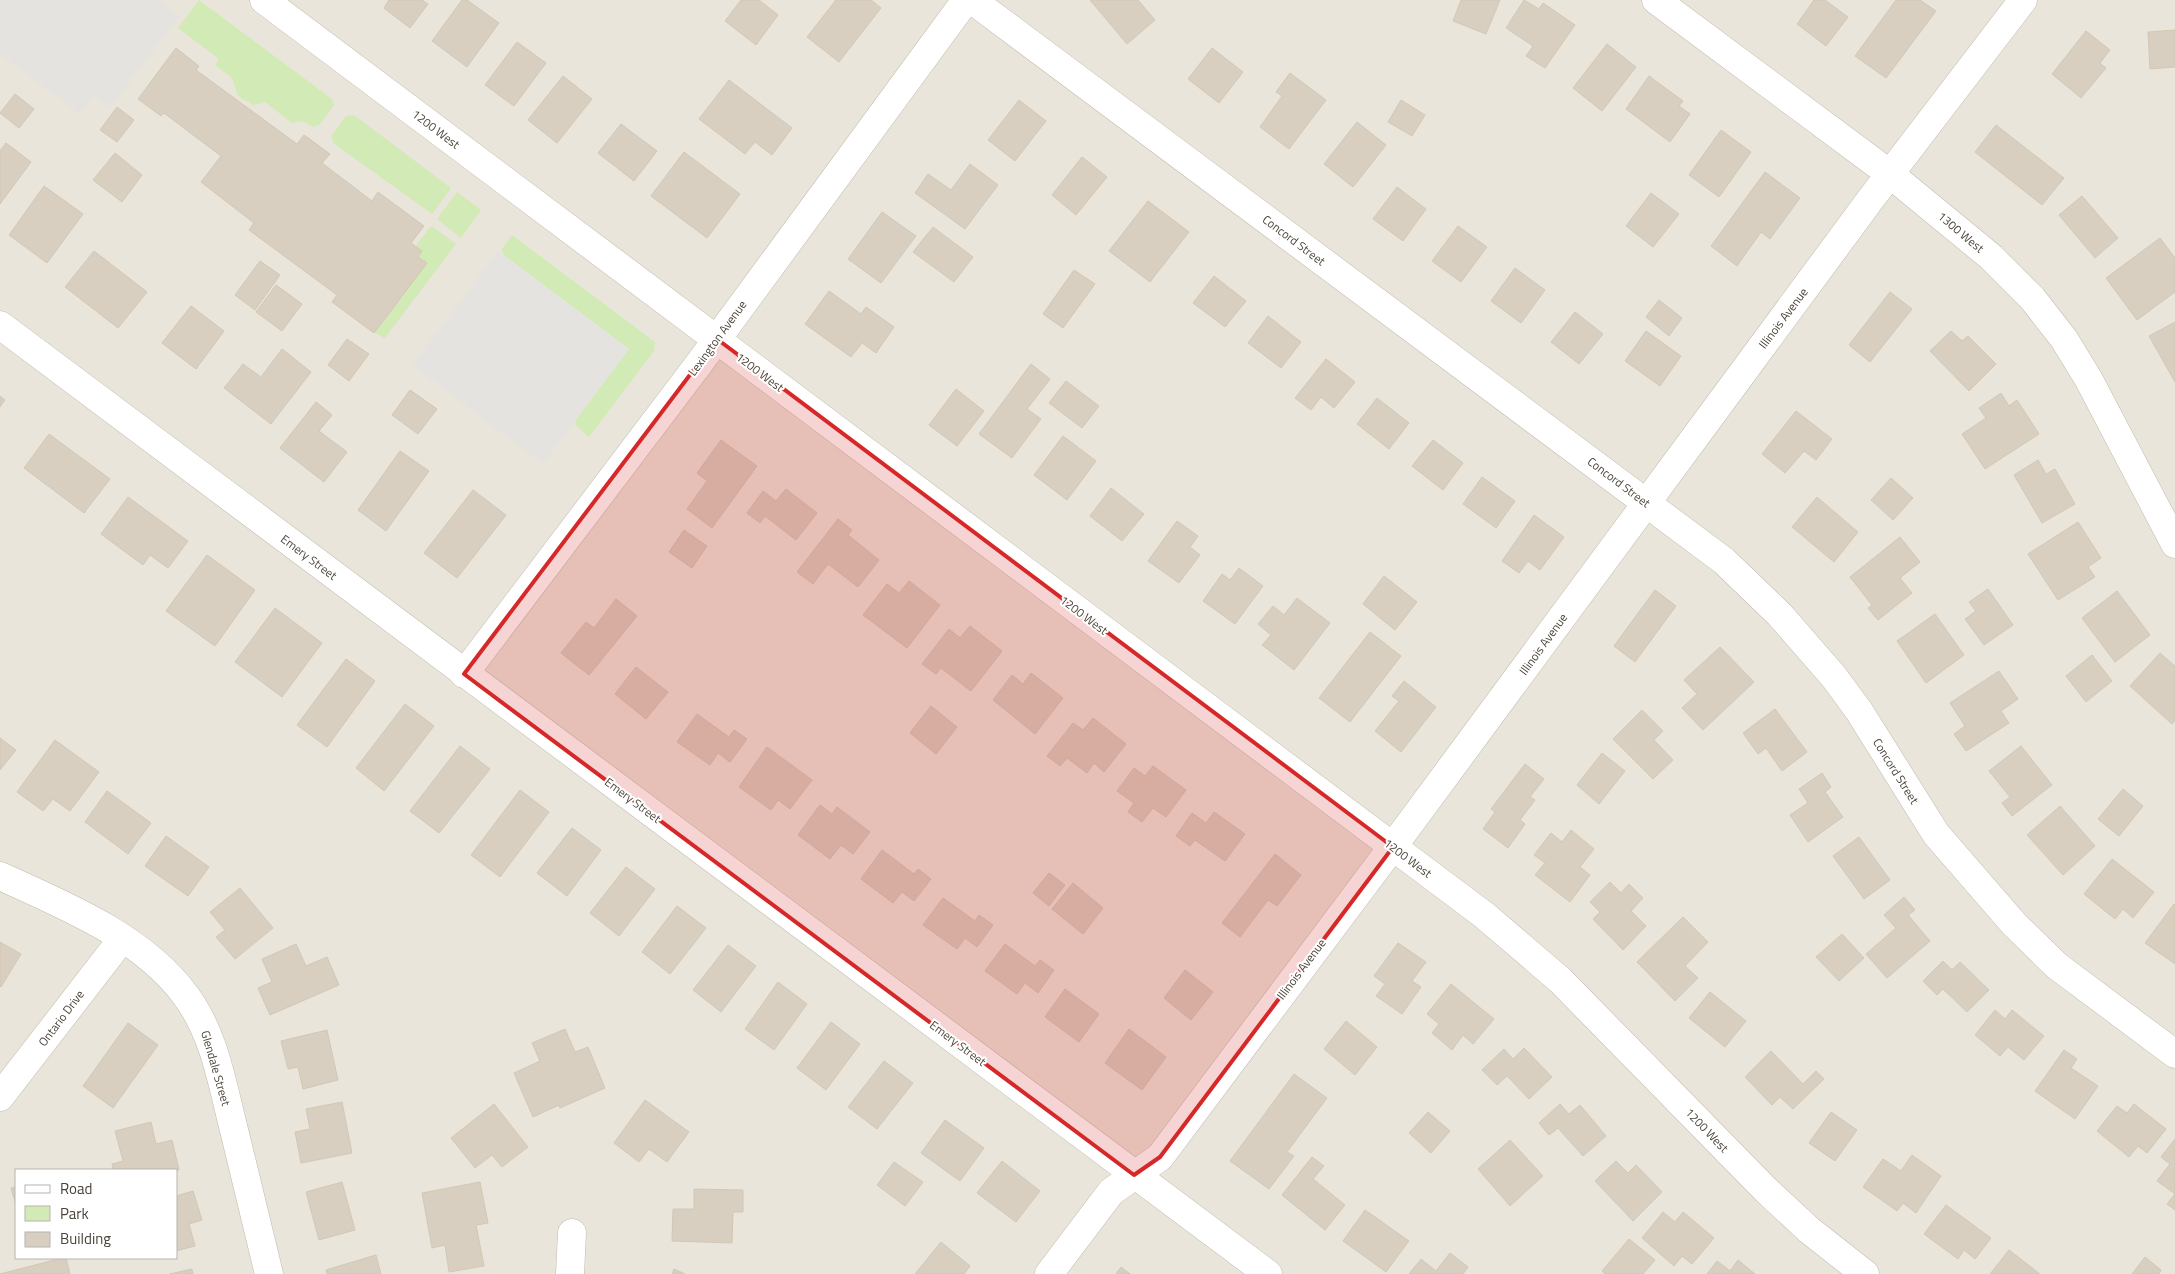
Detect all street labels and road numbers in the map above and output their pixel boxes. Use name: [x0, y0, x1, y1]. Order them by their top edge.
street label: 1200 West: [408, 105, 465, 154]
street label: 1300 West: [1934, 207, 1989, 258]
street label: Concord Street: [1258, 210, 1330, 271]
street label: Illinois Avenue: [1754, 283, 1812, 353]
street label: Lexington Avenue: [683, 296, 751, 380]
street label: 1200 West: [732, 348, 789, 397]
street label: Concord Street: [1583, 452, 1655, 513]
street label: Emery Street: [277, 529, 342, 585]
street label: 1200 West: [1056, 591, 1113, 640]
street label: Illinois Avenue: [1514, 609, 1572, 679]
street label: Concord Street: [1868, 734, 1924, 808]
street label: Emery Street: [601, 772, 666, 828]
street label: 1200 West: [1380, 834, 1437, 883]
street label: Illinois Avenue: [1272, 934, 1330, 1004]
street label: Ontario Drive: [33, 986, 89, 1050]
street label: Emery Street: [926, 1015, 991, 1071]
street label: Glendale Street: [196, 1028, 236, 1109]
street label: 1200 West: [1681, 1103, 1734, 1157]

